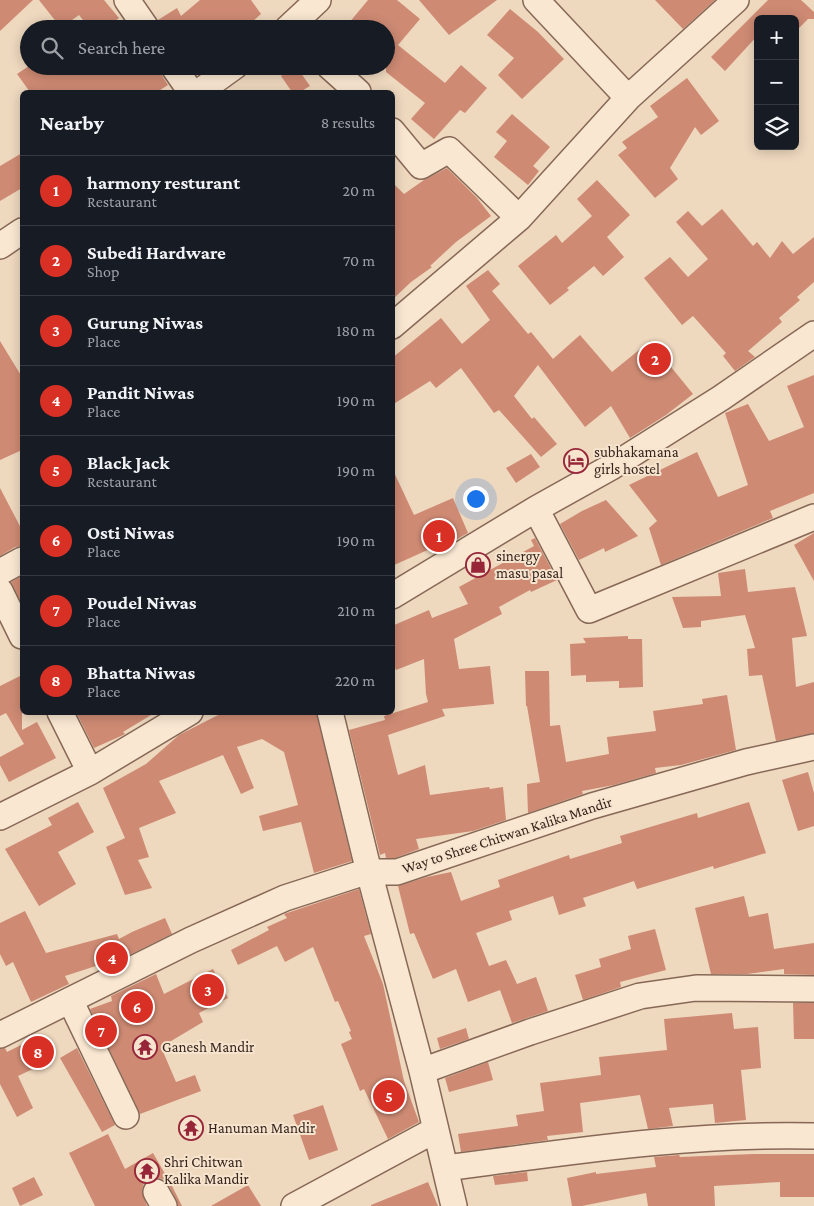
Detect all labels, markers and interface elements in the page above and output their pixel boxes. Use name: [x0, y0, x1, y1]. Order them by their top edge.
map controls: [754, 15, 799, 150]
button: +: [754, 15, 799, 60]
search box: [20, 20, 395, 75]
icon: search: [38, 34, 66, 62]
text: Search here: [78, 37, 165, 58]
button: −: [754, 60, 799, 105]
button: layers: [754, 105, 799, 150]
text: Nearby: [40, 111, 104, 135]
text: 8 results: [321, 114, 375, 131]
text: harmony resturant: [87, 172, 240, 193]
text: 1: [53, 182, 59, 199]
text: 20 m: [342, 182, 375, 199]
text: Restaurant: [87, 193, 157, 210]
text: Subedi Hardware: [87, 242, 226, 263]
text: 2: [52, 252, 60, 269]
text: 70 m: [343, 252, 375, 269]
text: Shop: [87, 263, 119, 280]
text: Gurung Niwas: [87, 312, 203, 333]
text: 3: [52, 322, 60, 339]
text: 180 m: [336, 322, 375, 339]
text: Place: [87, 333, 120, 350]
pin: 2: [639, 340, 671, 378]
text: Pandit Niwas: [87, 382, 194, 403]
text: 4: [52, 392, 60, 409]
text: 190 m: [337, 392, 375, 409]
text: Place: [87, 403, 120, 420]
place label: subhakamana girls hostel: [594, 444, 679, 478]
hotel icon: subhakamana girls hostel: [563, 448, 589, 474]
text: Black Jack: [87, 452, 170, 473]
text: 5: [52, 462, 60, 479]
text: 190 m: [337, 462, 375, 479]
text: Restaurant: [87, 473, 157, 490]
your location: [463, 486, 489, 512]
pin: 1: [423, 517, 455, 555]
text: Osti Niwas: [87, 522, 174, 543]
text: 6: [52, 532, 60, 549]
text: 190 m: [337, 532, 375, 549]
text: Place: [87, 543, 120, 560]
place label: sinergy masu pasal: [496, 548, 563, 582]
shop icon: sinergy masu pasal: [465, 552, 491, 578]
text: Poudel Niwas: [87, 592, 197, 613]
text: 7: [52, 602, 60, 619]
text: 210 m: [337, 602, 375, 619]
text: Place: [87, 613, 120, 630]
text: Bhatta Niwas: [87, 662, 195, 683]
text: 8: [51, 672, 61, 689]
text: 220 m: [335, 672, 375, 689]
text: Place: [87, 683, 120, 700]
street label: Way to Shree Chitwan Kalika Mandir: [400, 793, 615, 878]
pin: 4: [96, 939, 128, 977]
pin: 3: [192, 971, 224, 1009]
pin: 6: [121, 988, 153, 1026]
pin: 7: [85, 1012, 117, 1050]
pin: 8: [22, 1033, 54, 1071]
temple icon: Ganesh Mandir: [132, 1034, 158, 1060]
place label: Ganesh Mandir: [162, 1039, 255, 1055]
pin: 5: [373, 1077, 405, 1115]
temple icon: Hanuman Mandir: [178, 1115, 204, 1141]
place label: Hanuman Mandir: [208, 1120, 316, 1136]
place label: Shri Chitwan Kalika Mandir: [164, 1154, 249, 1187]
temple icon: Shri Chitwan Kalika Mandir: [134, 1158, 160, 1184]

